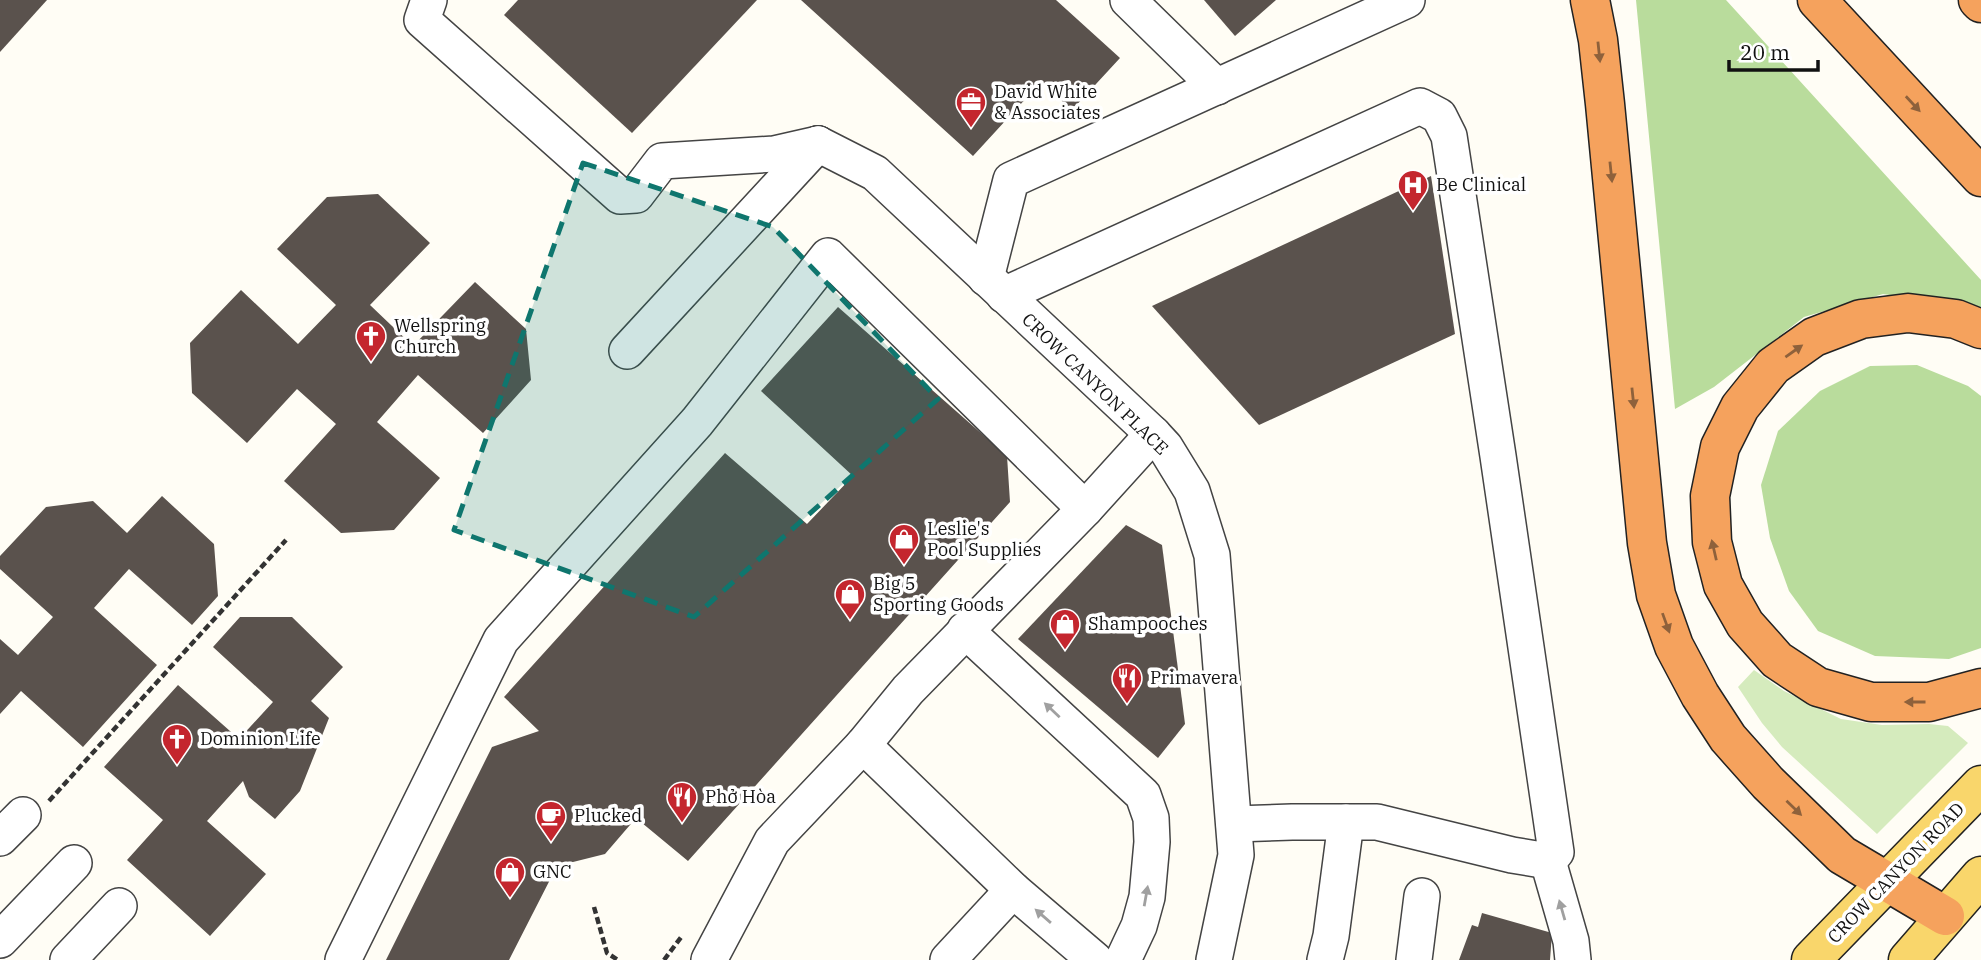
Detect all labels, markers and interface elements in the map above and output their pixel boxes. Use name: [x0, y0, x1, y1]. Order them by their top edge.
scale bar: [1729, 28, 1818, 72]
text: 20 m: [1740, 38, 1790, 66]
one-way arrow: [1594, 41, 1605, 63]
place label: David White & Associates: [994, 80, 1101, 124]
office icon: David White & Associates: [954, 85, 988, 129]
one-way arrow: [1905, 95, 1921, 112]
one-way arrow: [1606, 161, 1617, 183]
hospital icon: Be Clinical: [1396, 168, 1430, 212]
place label: Be Clinical: [1436, 173, 1526, 196]
street label: CROW CANYON PLACE: [1017, 308, 1173, 460]
place label: Wellspring Church: [394, 314, 486, 358]
church icon: Wellspring Church: [354, 319, 388, 363]
one-way arrow: [1785, 344, 1803, 358]
one-way arrow: [1628, 387, 1639, 409]
place label: Leslie's Pool Supplies: [927, 517, 1041, 561]
shop icon: Leslie's Pool Supplies: [887, 522, 921, 566]
one-way arrow: [1709, 539, 1720, 561]
place label: Big 5 Sporting Goods: [873, 572, 1004, 616]
shop icon: Big 5 Sporting Goods: [833, 577, 867, 621]
shop icon: Shampooches: [1048, 607, 1082, 651]
place label: Shampooches: [1088, 612, 1208, 635]
one-way arrow: [1661, 612, 1672, 633]
restaurant icon: Primavera: [1110, 661, 1144, 705]
place label: Primavera: [1150, 666, 1239, 689]
one-way arrow: [1903, 696, 1925, 708]
one-way arrow: [1044, 703, 1061, 719]
church icon: Dominion Life: [160, 722, 194, 766]
place label: Dominion Life: [200, 727, 321, 750]
restaurant icon: Phở Hòa: [665, 780, 699, 824]
place label: Phở Hòa: [705, 785, 776, 808]
street label: CROW CANYON ROAD: [1822, 797, 1969, 948]
cafe icon: Plucked: [534, 799, 568, 843]
one-way arrow: [1785, 799, 1802, 815]
place label: Plucked: [574, 804, 642, 827]
shop icon: GNC: [493, 855, 527, 899]
place label: GNC: [533, 860, 572, 883]
one-way arrow: [1141, 885, 1152, 907]
one-way arrow: [1556, 899, 1567, 921]
one-way arrow: [1034, 908, 1052, 924]

